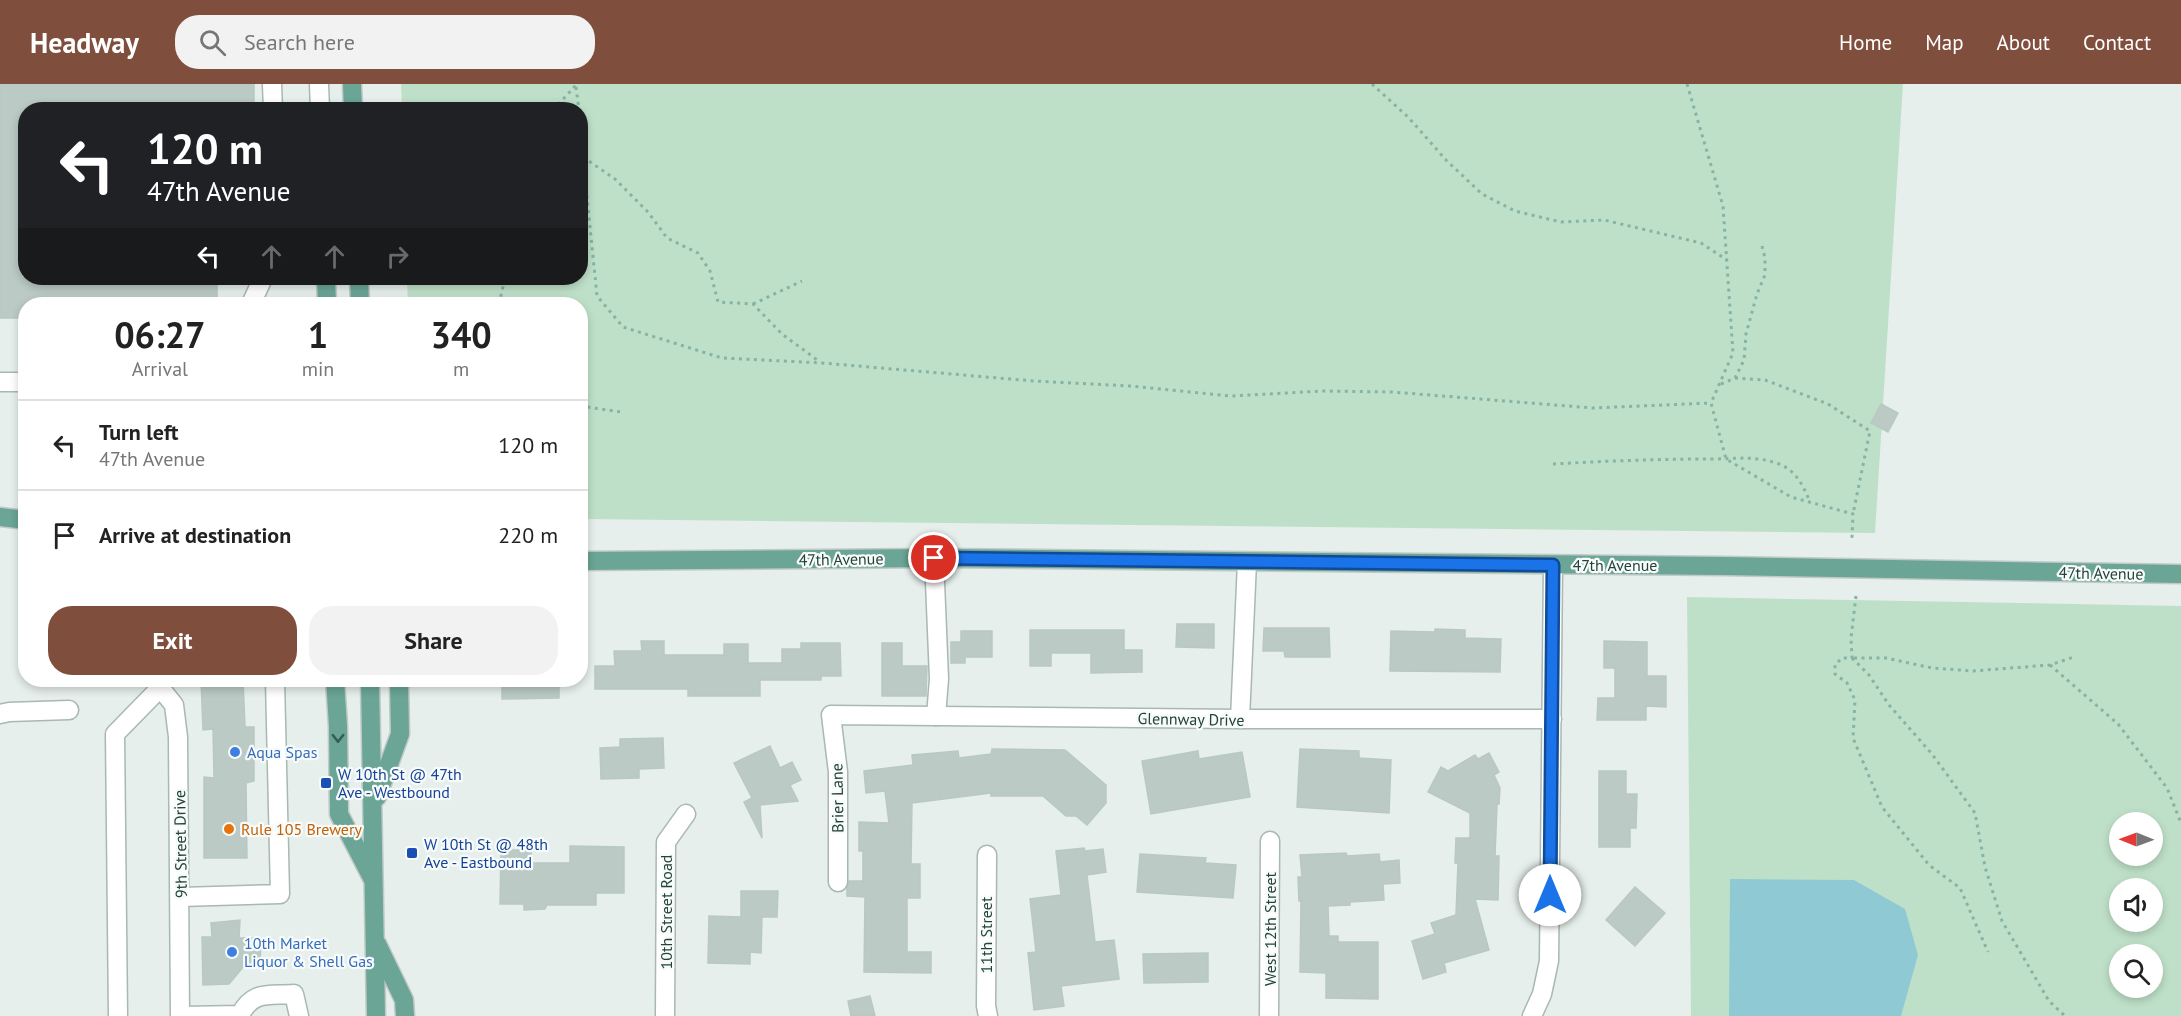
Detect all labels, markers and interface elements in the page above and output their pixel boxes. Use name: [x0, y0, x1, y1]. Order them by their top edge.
search box: [175, 15, 595, 69]
text: Headway: [30, 24, 139, 61]
icon: search: [196, 26, 229, 59]
text: Search here: [244, 28, 355, 56]
text: Home: [1839, 29, 1892, 56]
text: Map: [1925, 29, 1964, 56]
text: About: [1997, 29, 2050, 56]
text: Contact: [2083, 29, 2151, 56]
text: 120 m: [147, 121, 263, 176]
icon: left: [48, 126, 126, 204]
text: 47th Avenue: [147, 174, 290, 208]
icon: left: [192, 240, 225, 273]
icon: ahead: [255, 240, 288, 273]
icon: ahead: [318, 240, 351, 273]
icon: right: [381, 240, 414, 273]
text: 06:27: [114, 311, 206, 358]
text: 1: [308, 311, 328, 358]
text: 340: [431, 311, 492, 358]
text: Arrival: [132, 356, 188, 382]
text: min: [302, 356, 334, 382]
text: m: [453, 356, 469, 382]
text: Turn left: [99, 418, 179, 446]
icon: left: [48, 429, 81, 462]
text: 120 m: [498, 431, 558, 459]
text: 47th Avenue: [99, 446, 205, 472]
icon: arrive: [48, 519, 81, 552]
text: Arrive at destination: [99, 521, 291, 549]
text: 220 m: [498, 521, 558, 549]
pin: [908, 532, 959, 583]
icon: arrive: [917, 541, 950, 574]
street label: 47th Avenue: [798, 548, 884, 570]
street label: 47th Avenue: [1573, 555, 1657, 575]
street label: 47th Avenue: [2058, 562, 2144, 584]
button: Exit: [48, 606, 297, 675]
button: Share: [309, 606, 558, 675]
street label: Glennway Drive: [1137, 708, 1245, 730]
one-way arrow: [332, 733, 345, 742]
place label: Aqua Spas: [247, 742, 318, 762]
marker: Aqua Spas: [228, 745, 242, 759]
street label: Brier Lane: [826, 763, 848, 833]
place label: W 10th St @ 47th Ave - Westbound: [338, 764, 462, 802]
marker: W 10th St @ 47th Ave - Westbound: [319, 776, 333, 790]
street label: 9th Street Drive: [169, 790, 191, 898]
north arrow: [2109, 812, 2163, 866]
map controls: [2109, 812, 2163, 998]
place label: Rule 105 Brewery: [241, 819, 362, 839]
marker: Rule 105 Brewery: [222, 822, 236, 836]
place label: W 10th St @ 48th Ave - Eastbound: [424, 834, 548, 872]
marker: W 10th St @ 48th Ave - Eastbound: [405, 846, 419, 860]
street label: 10th Street Road: [656, 855, 676, 969]
position arrow: [1518, 863, 1582, 927]
street label: West 12th Street: [1260, 871, 1280, 986]
button: sound: [2109, 878, 2163, 932]
street label: 11th Street: [976, 896, 996, 973]
place label: 10th Market Liquor & Shell Gas: [244, 933, 373, 971]
button: search: [2109, 944, 2163, 998]
marker: 10th Market Liquor & Shell Gas: [225, 945, 239, 959]

